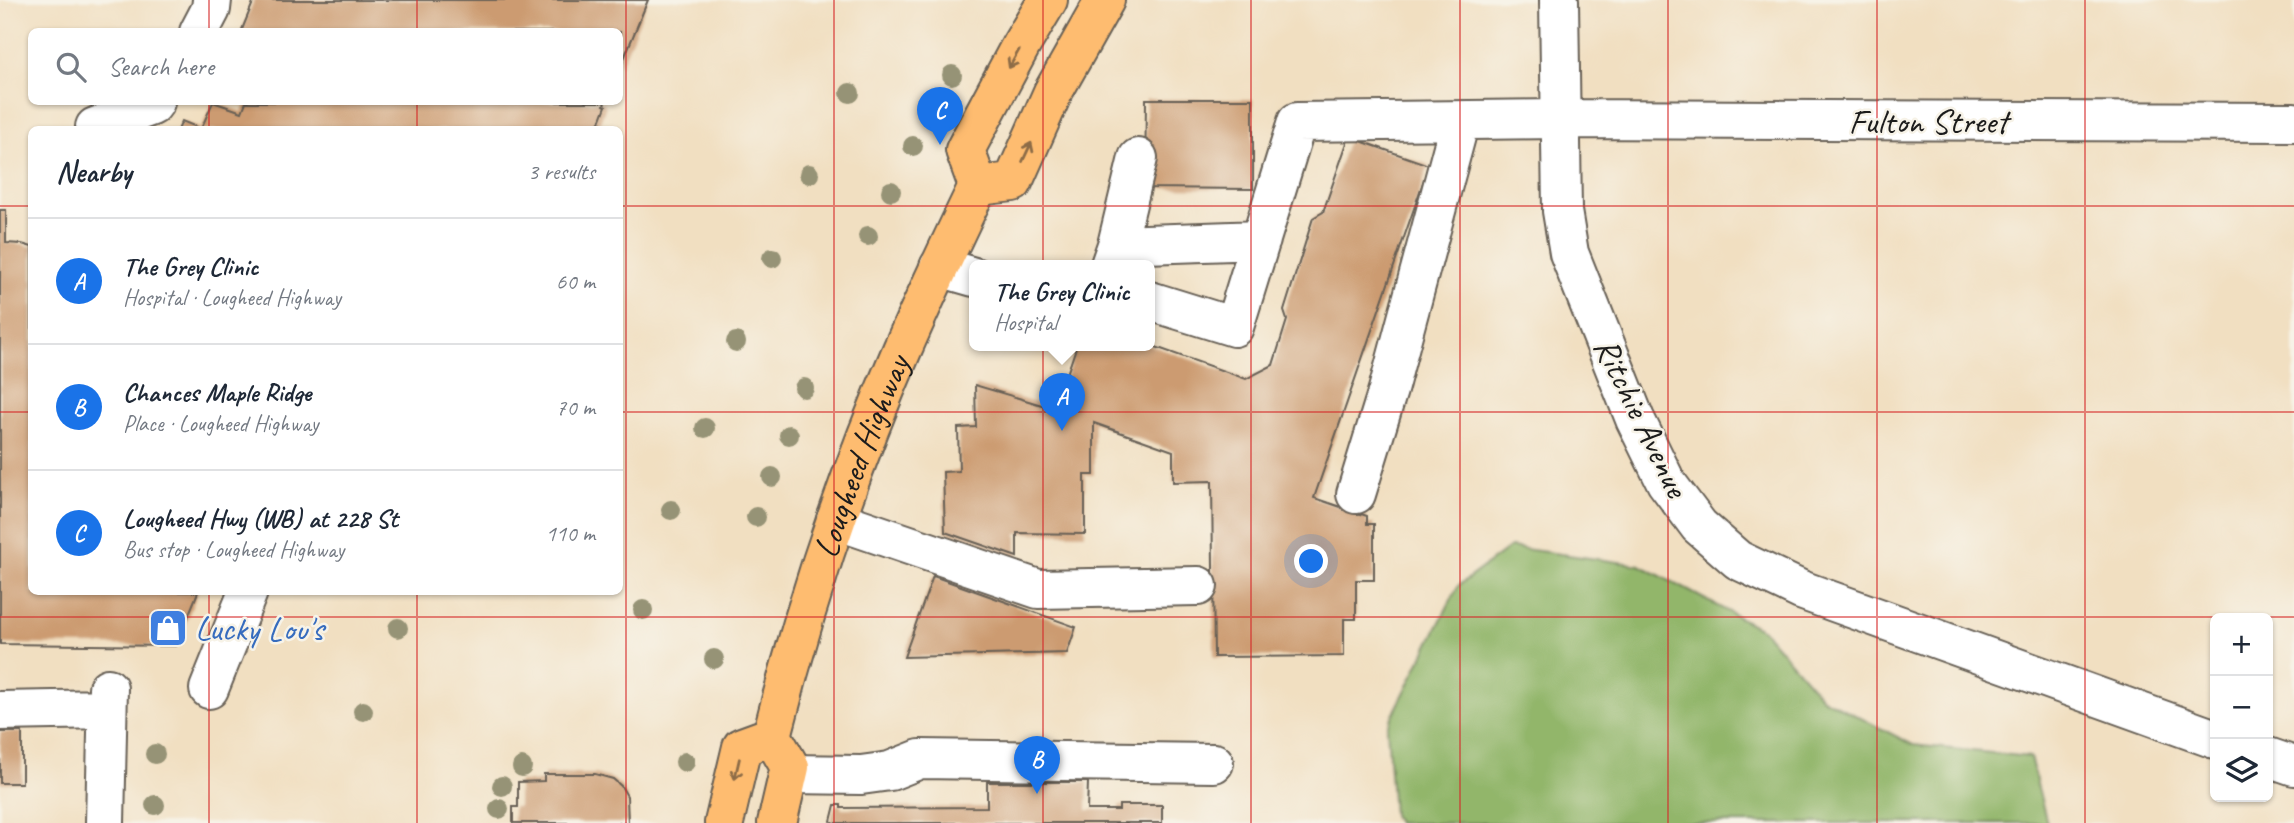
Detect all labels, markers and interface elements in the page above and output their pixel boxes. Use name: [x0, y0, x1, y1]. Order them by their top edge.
search box: [28, 28, 623, 105]
icon: search: [52, 48, 90, 86]
one-way arrow: [1006, 48, 1020, 69]
text: Search here: [108, 50, 214, 83]
pin: C: [917, 87, 963, 145]
street label: Fulton Street: [1848, 99, 2012, 144]
one-way arrow: [1021, 142, 1034, 163]
text: Nearby: [56, 153, 132, 191]
text: 3 results: [528, 157, 595, 186]
text: The Grey Clinic: [123, 250, 259, 283]
popup: [969, 260, 1155, 351]
text: A: [73, 267, 85, 296]
text: 60 m: [556, 267, 595, 296]
text: The Grey Clinic: [994, 275, 1130, 308]
text: Hospital · Lougheed Highway: [123, 283, 341, 312]
text: Hospital: [994, 308, 1057, 337]
street label: Ritchie Avenue: [1584, 330, 1701, 507]
street label: Lougheed Highway: [803, 346, 921, 563]
pin: A: [1039, 373, 1085, 431]
text: Chances Maple Ridge: [123, 376, 311, 409]
text: B: [73, 393, 85, 422]
text: 70 m: [556, 393, 595, 422]
text: Place · Lougheed Highway: [123, 409, 318, 438]
text: Lougheed Hwy (WB) at 228 St: [123, 502, 398, 535]
text: C: [74, 519, 84, 548]
text: 110 m: [546, 519, 595, 548]
text: Bus stop · Lougheed Highway: [123, 535, 344, 564]
your location: [1294, 544, 1328, 578]
place label: Lucky Lou's: [195, 606, 326, 651]
shop icon: Lucky Lou's: [147, 607, 189, 649]
map controls: [2210, 613, 2273, 802]
button: +: [2210, 613, 2273, 676]
button: −: [2210, 676, 2273, 739]
pin: B: [1014, 736, 1060, 794]
button: layers: [2210, 739, 2273, 802]
one-way arrow: [730, 758, 743, 780]

